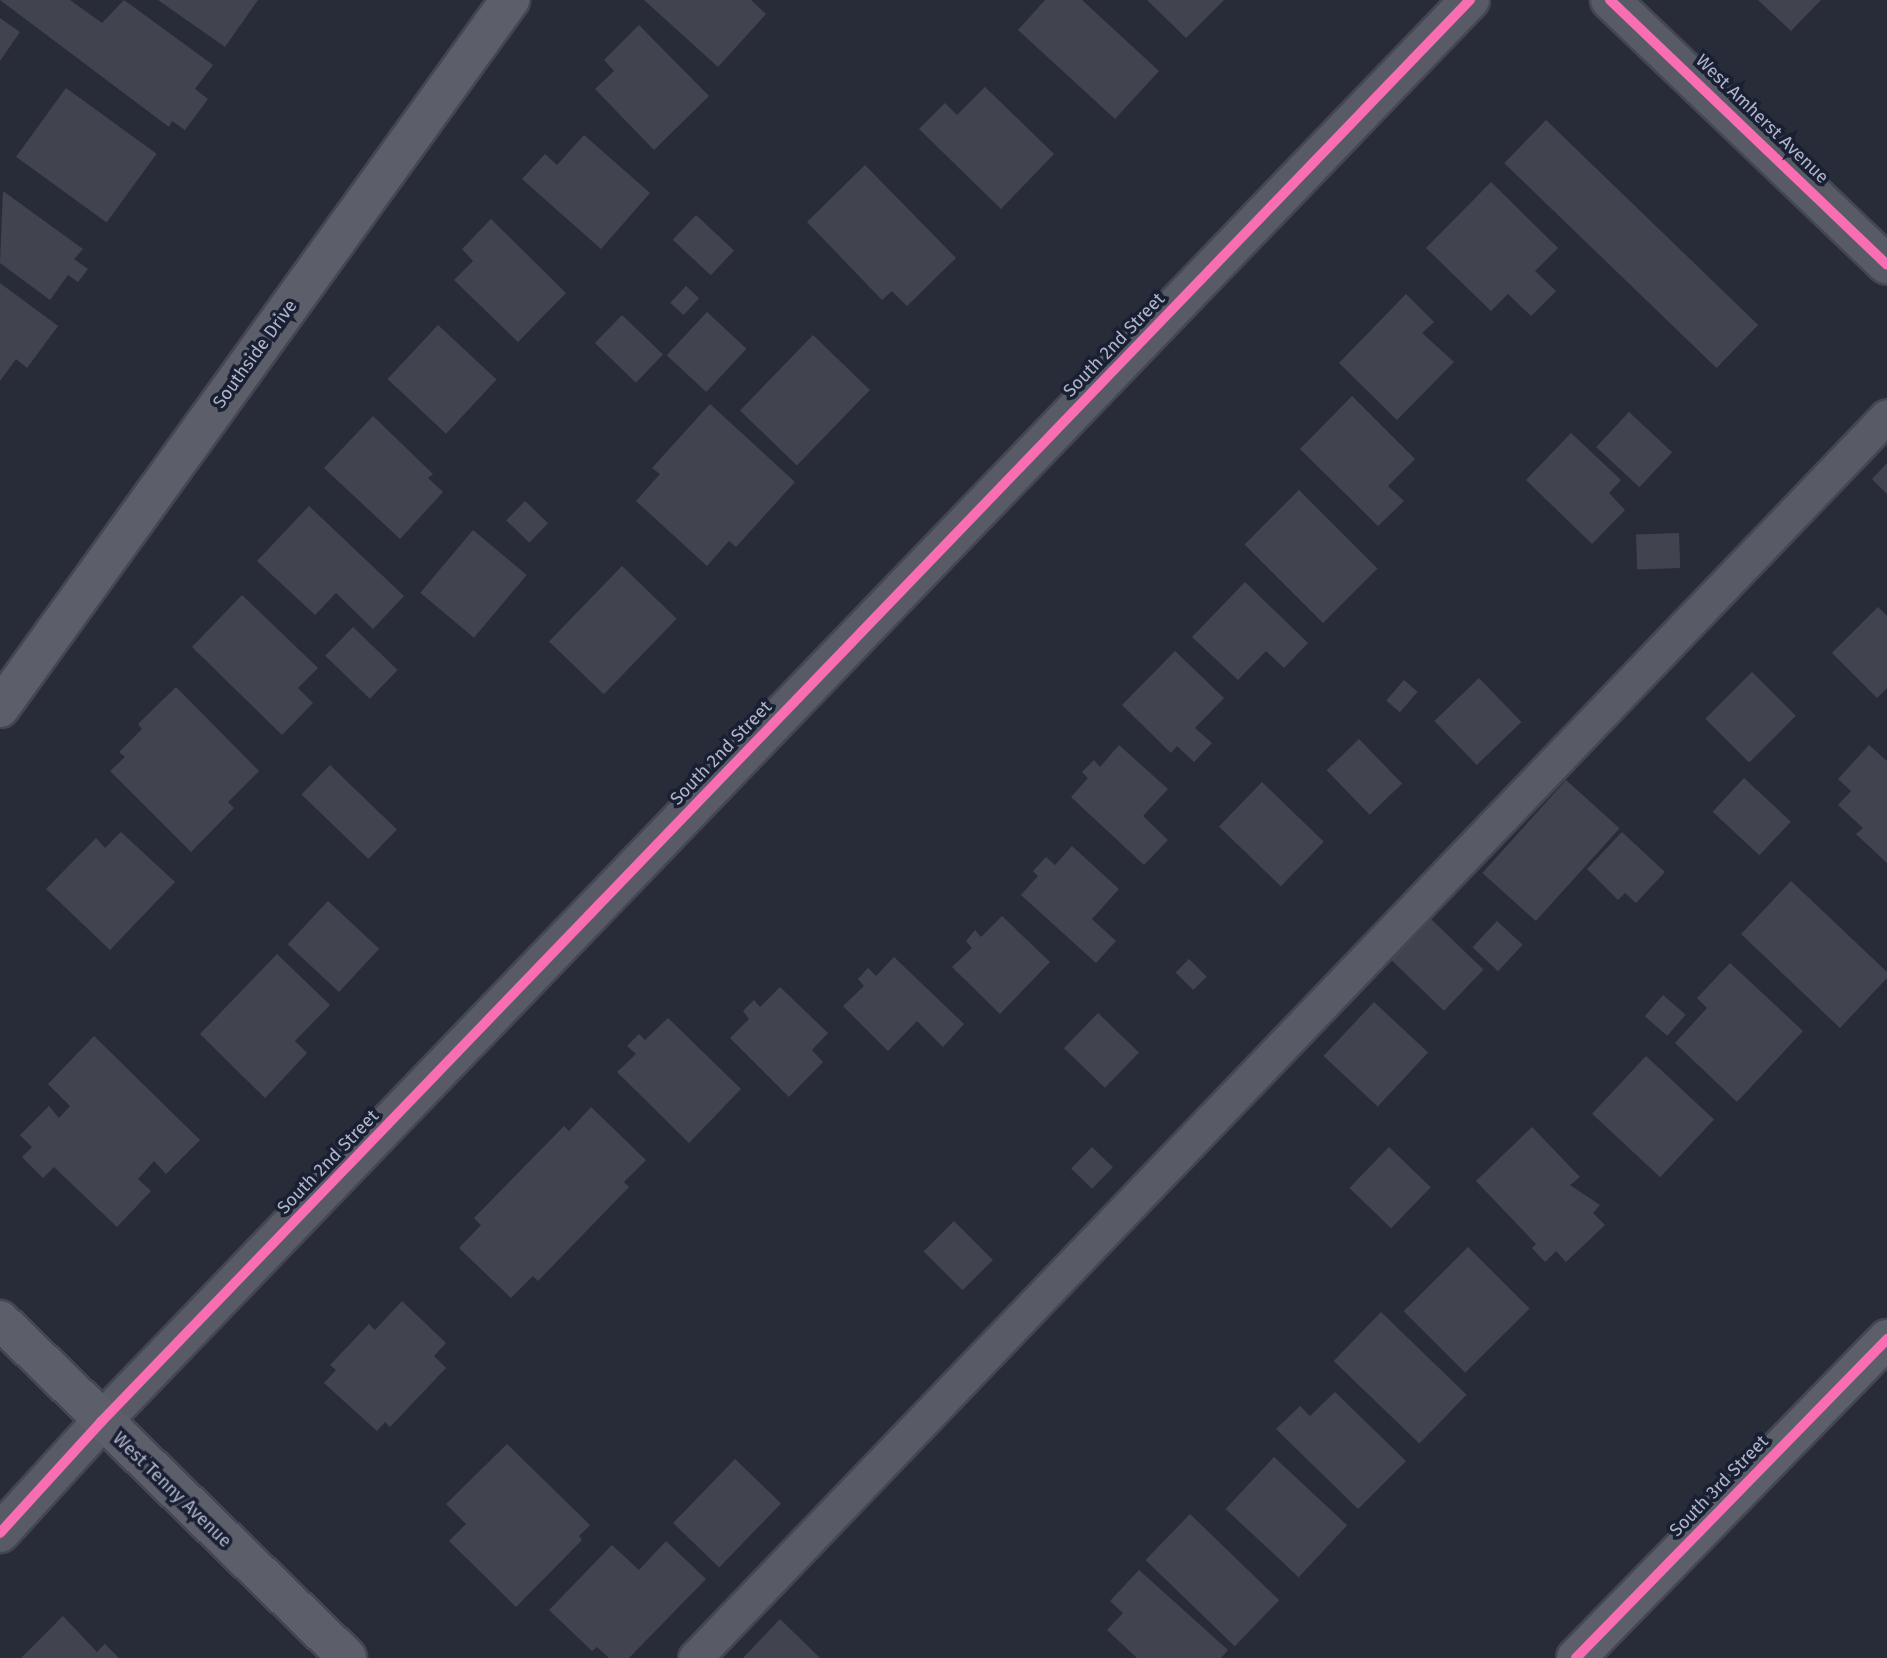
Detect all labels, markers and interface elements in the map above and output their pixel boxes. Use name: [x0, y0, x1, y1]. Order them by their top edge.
street label: West Amherst Avenue: [1691, 50, 1833, 188]
street label: South 2nd Street: [1059, 288, 1169, 402]
street label: Southside Drive: [208, 296, 302, 412]
street label: South 2nd Street: [666, 696, 776, 810]
street label: South 2nd Street: [273, 1105, 383, 1219]
street label: West Tenny Avenue: [108, 1428, 236, 1552]
street label: South 3rd Street: [1665, 1431, 1773, 1541]

